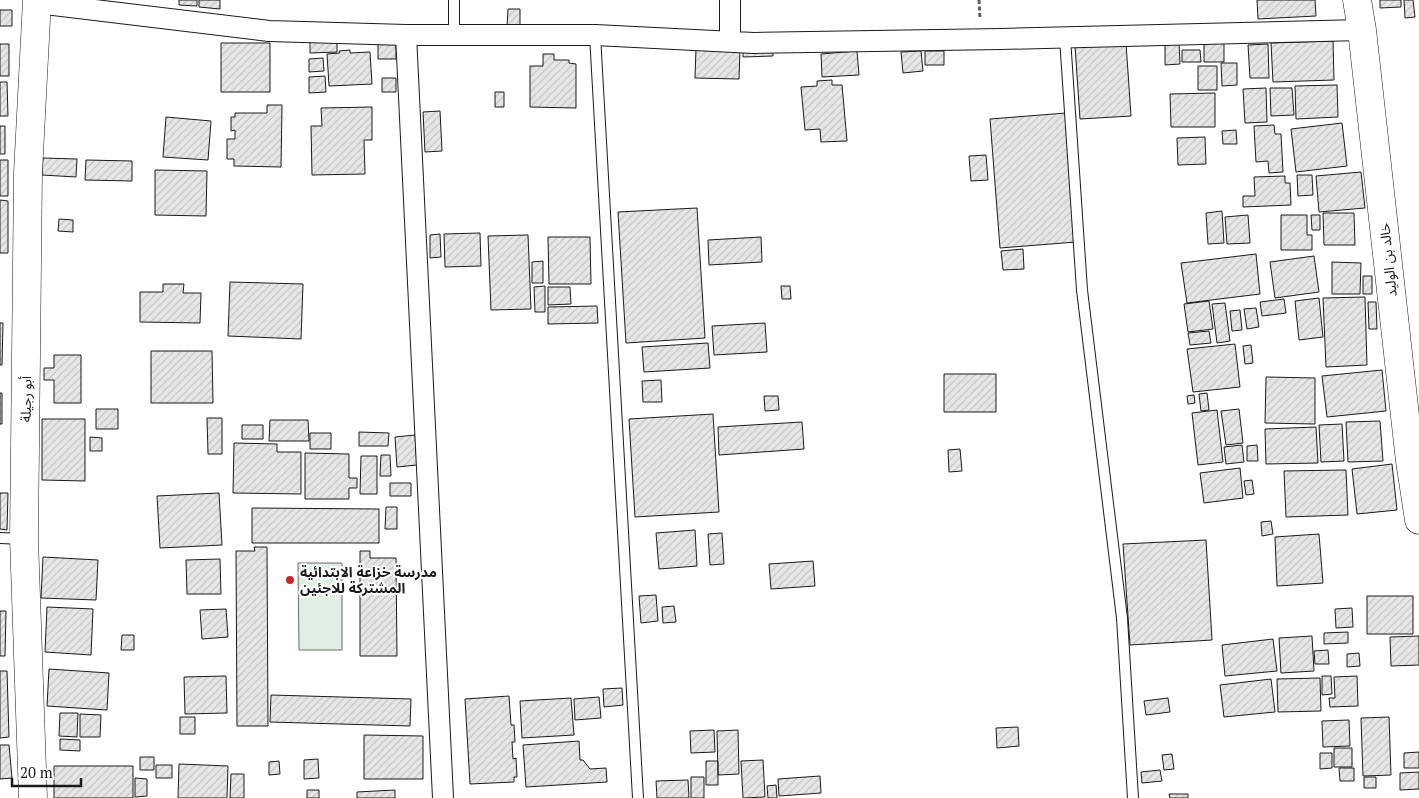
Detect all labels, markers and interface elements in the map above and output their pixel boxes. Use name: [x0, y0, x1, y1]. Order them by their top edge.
street label: خالد بن الوليد: [1374, 222, 1401, 298]
street label: أبو رجيلة: [16, 375, 35, 422]
place label: مدرسة خزاعة الابتدائية المشتركة للاجئين: [300, 562, 437, 597]
marker: مدرسة خزاعة الابتدائية المشتركة للاجئين: [284, 574, 296, 586]
scale bar: [12, 756, 81, 788]
text: 20 m: [20, 762, 53, 782]

